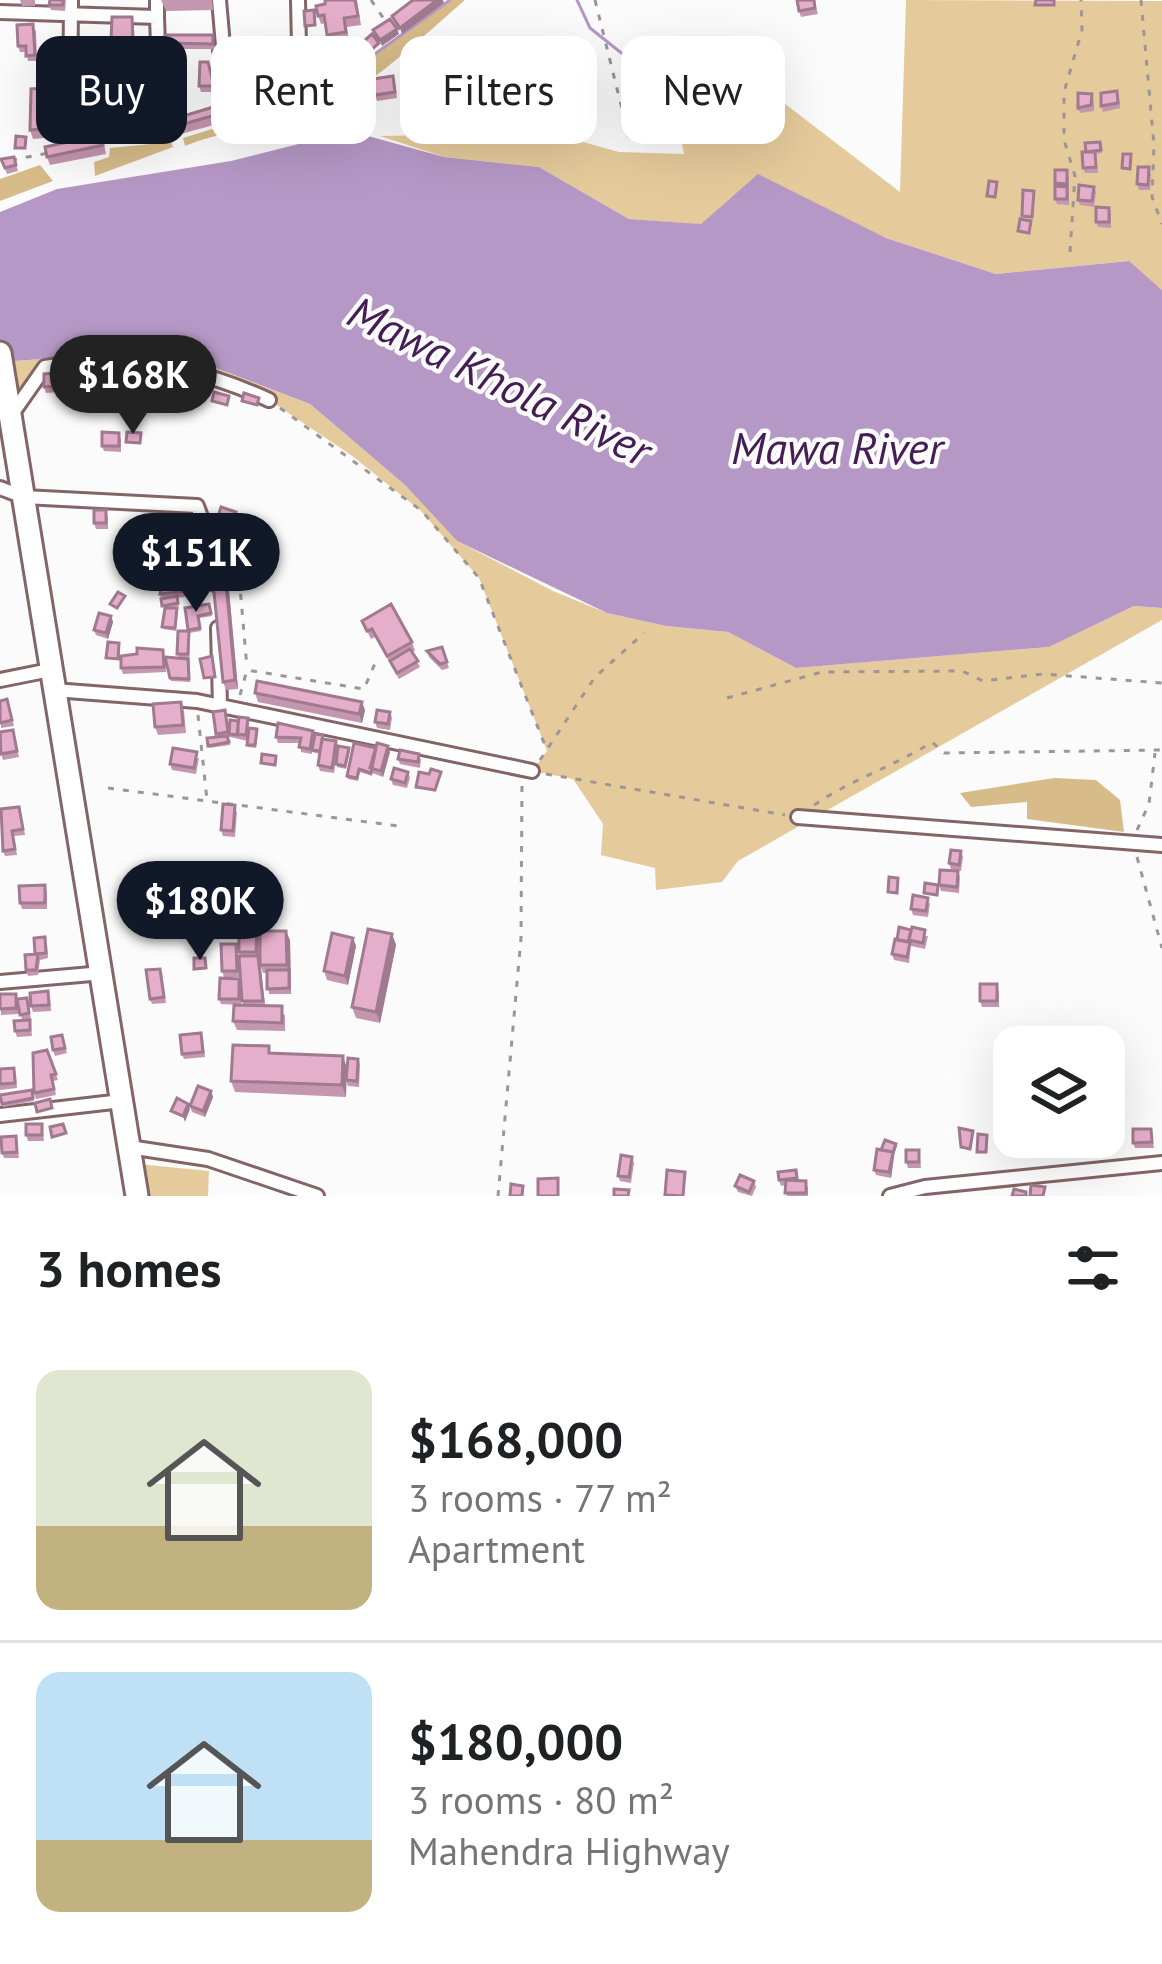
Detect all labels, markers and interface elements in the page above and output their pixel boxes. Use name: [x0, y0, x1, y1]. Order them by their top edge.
chip: Buy: [36, 36, 187, 144]
chip: Rent: [211, 36, 376, 144]
chip: Filters: [400, 36, 597, 144]
chip: New: [621, 36, 785, 144]
water label: Mawa Khola River: [339, 282, 664, 480]
pin: $168K: [49, 335, 217, 437]
text: $168K: [77, 348, 189, 399]
water label: Mawa River: [731, 418, 946, 476]
pin: $151K: [112, 513, 280, 615]
text: $151K: [140, 526, 252, 577]
pin: $180K: [116, 861, 284, 963]
text: $180K: [144, 874, 256, 925]
map controls: [993, 1026, 1125, 1158]
button: layers: [993, 1026, 1125, 1158]
text: 3 homes: [36, 1235, 222, 1301]
icon: filters: [1060, 1235, 1126, 1301]
text: $168,000: [408, 1406, 623, 1472]
icon: home: [132, 1418, 276, 1562]
text: 3 rooms · 77 m²: [408, 1472, 672, 1523]
text: Apartment: [408, 1523, 585, 1574]
text: $180,000: [408, 1708, 623, 1774]
icon: home: [132, 1720, 276, 1864]
text: 3 rooms · 80 m²: [408, 1774, 674, 1825]
text: Mahendra Highway: [408, 1825, 730, 1876]

